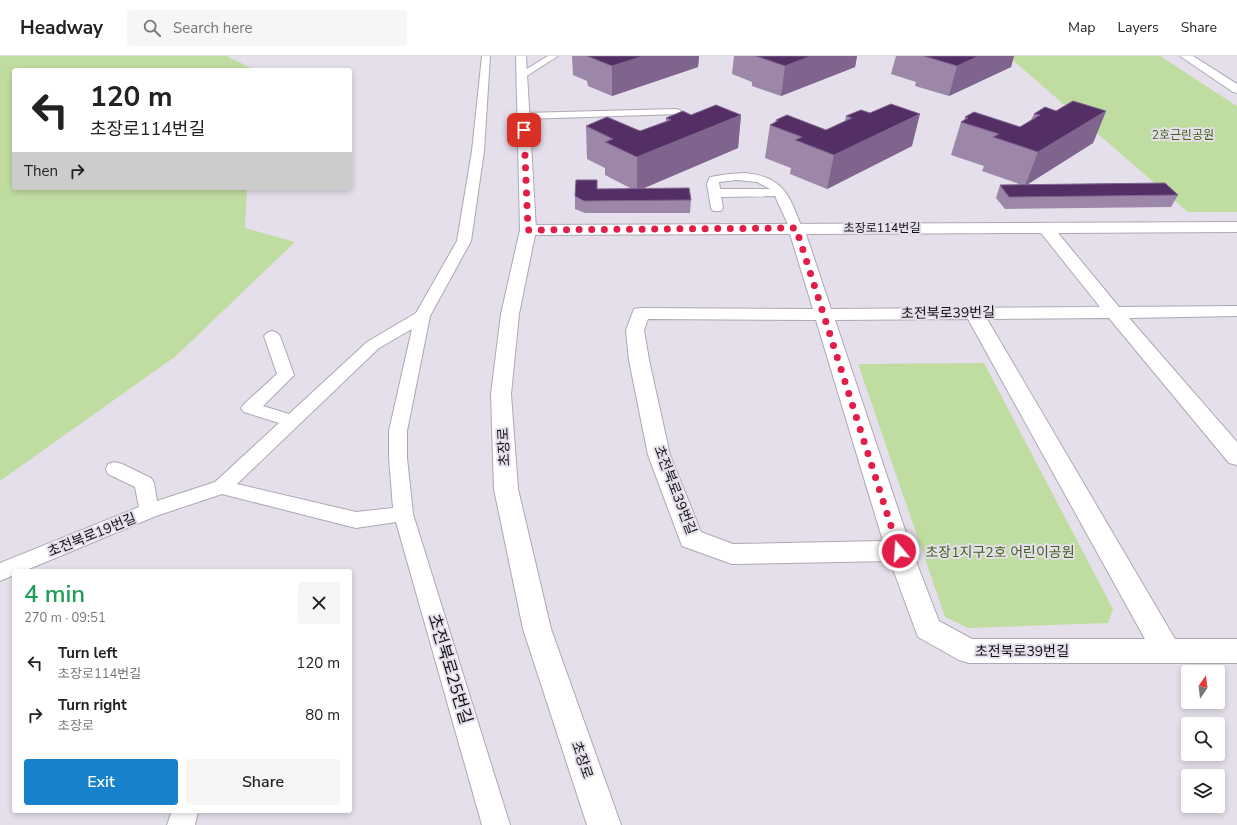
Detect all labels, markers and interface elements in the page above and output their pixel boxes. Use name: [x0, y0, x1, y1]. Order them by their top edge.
search box: [127, 10, 407, 46]
text: Headway: [20, 15, 103, 41]
icon: search: [141, 17, 163, 39]
text: Search here: [173, 18, 253, 38]
text: Map: [1068, 18, 1095, 37]
text: Layers: [1117, 18, 1159, 37]
text: Share: [1181, 18, 1217, 37]
text: 120 m: [90, 78, 173, 116]
icon: left: [24, 84, 76, 136]
pin: [507, 113, 541, 147]
text: 초장로114번길: [90, 117, 205, 141]
icon: arrive: [513, 119, 535, 141]
park label: 2호근린공원: [1152, 127, 1214, 143]
icon: right: [66, 160, 88, 182]
text: Then: [24, 161, 58, 181]
street label: 초장로114번길: [844, 220, 920, 236]
street label: 초전북로39번길: [901, 303, 995, 323]
street label: 초장로: [493, 427, 514, 467]
street label: 초전북로39번길: [649, 443, 701, 537]
street label: 초전북로19번길: [45, 509, 139, 561]
position arrow: [878, 530, 920, 572]
park label: 초장1지구2호 어린이공원: [925, 543, 1075, 562]
text: 4 min: [24, 578, 85, 610]
button: close: [298, 582, 340, 624]
text: 270 m · 09:51: [24, 609, 106, 627]
street label: 초전북로25번길: [422, 611, 478, 727]
street label: 초전북로39번길: [975, 642, 1069, 661]
text: Turn left: [58, 643, 117, 663]
icon: left: [24, 652, 46, 674]
text: 120 m: [296, 653, 340, 673]
text: 초장로114번길: [58, 665, 141, 683]
north arrow: [1181, 665, 1225, 709]
map controls: [1181, 665, 1225, 813]
text: Turn right: [58, 695, 127, 715]
icon: right: [24, 704, 46, 726]
text: 80 m: [305, 705, 340, 725]
text: 초장로: [58, 717, 94, 735]
button: search: [1181, 717, 1225, 761]
street label: 초장로: [567, 739, 597, 781]
button: Exit: [24, 759, 178, 805]
button: Share: [186, 759, 340, 805]
button: layers: [1181, 769, 1225, 813]

